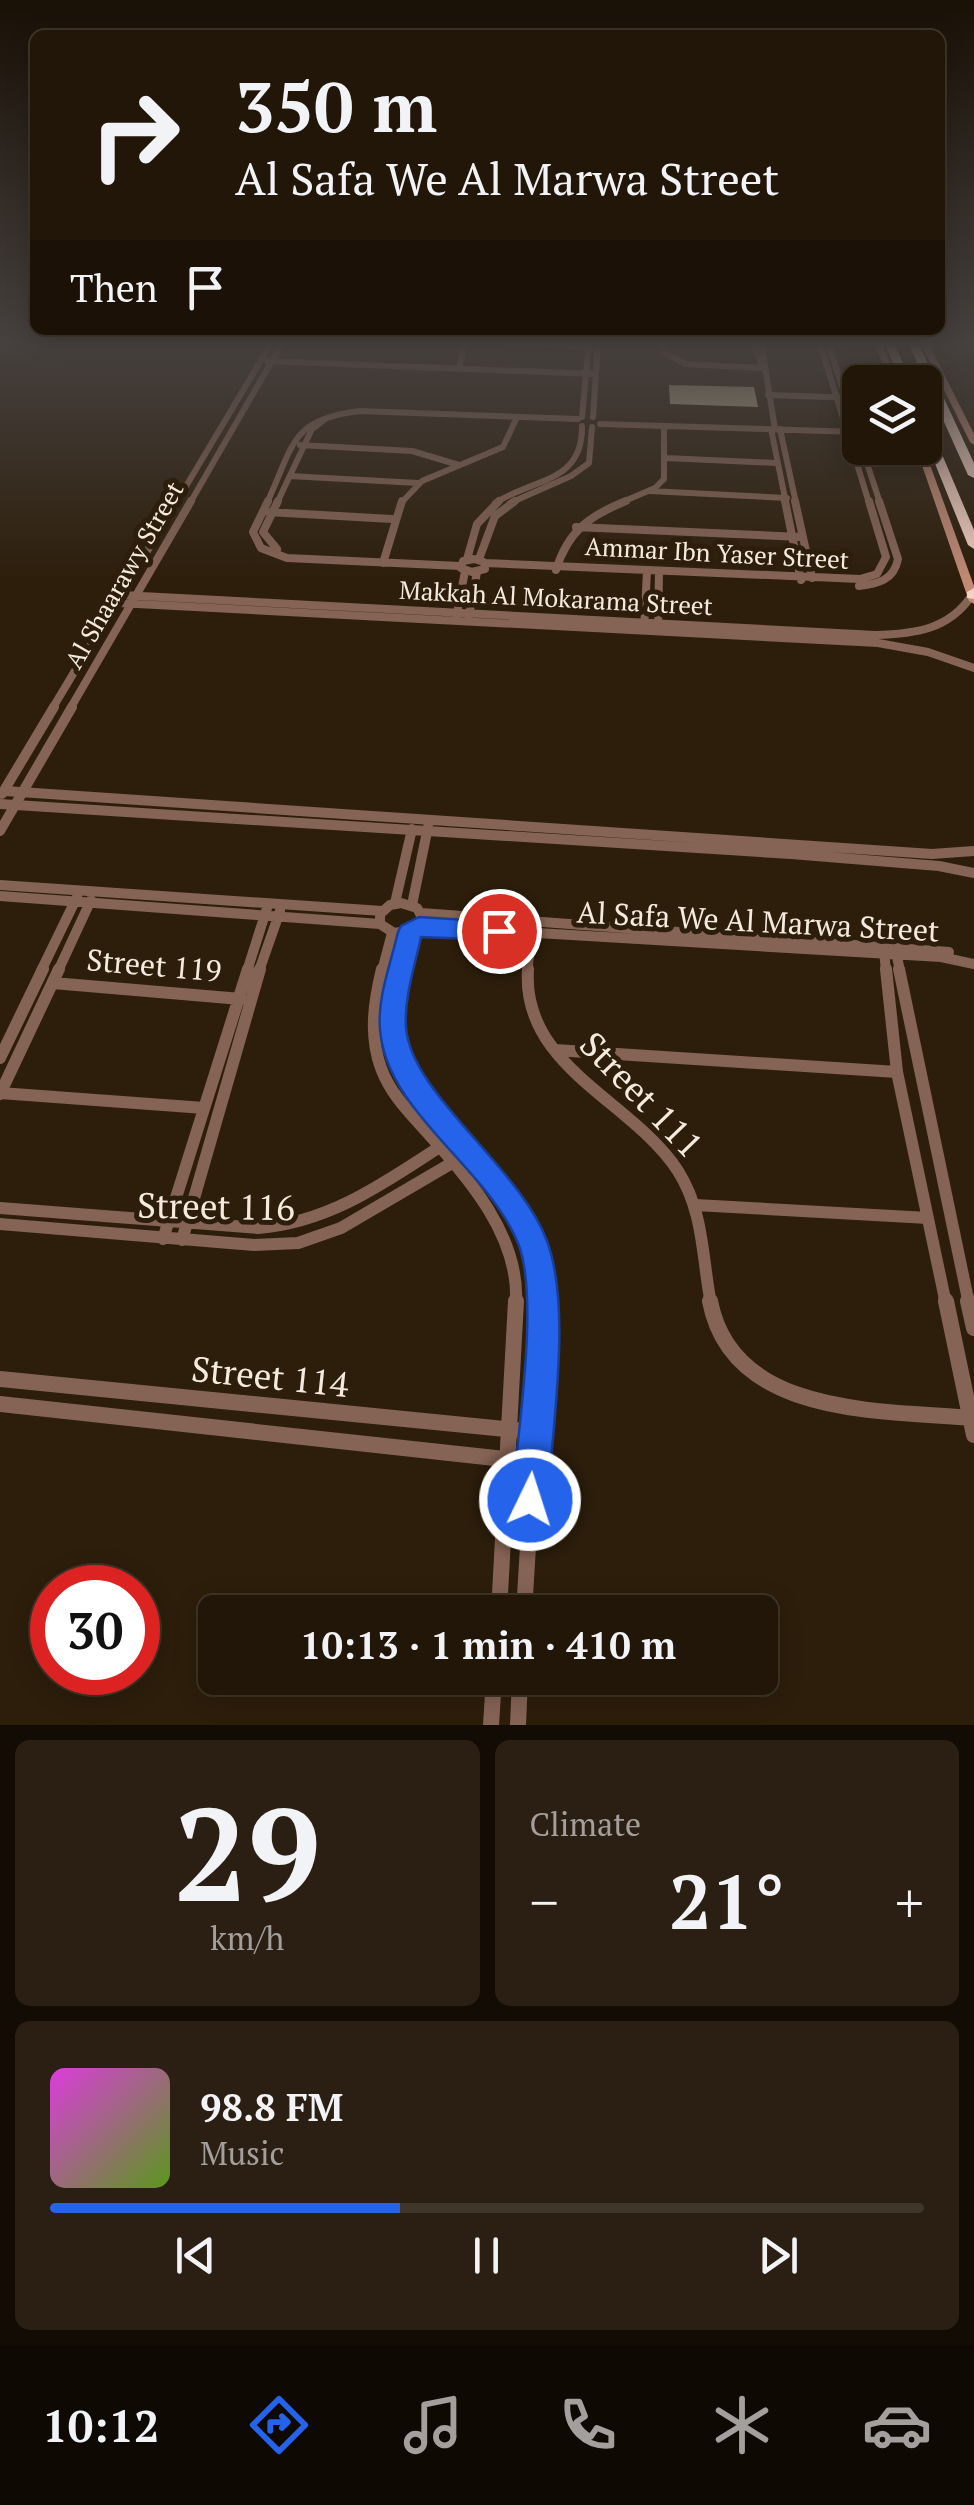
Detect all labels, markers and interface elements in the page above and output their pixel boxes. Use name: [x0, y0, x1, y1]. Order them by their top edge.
text: 350 m: [235, 59, 437, 152]
icon: right: [70, 70, 200, 200]
text: Al Safa We Al Marwa Street: [235, 148, 779, 208]
icon: arrive: [178, 260, 233, 315]
text: Then: [70, 263, 158, 313]
map controls: [842, 365, 942, 465]
button: layers: [842, 365, 942, 465]
street label: Al Shaarawy Street: [57, 475, 191, 674]
street label: Ammar Ibn Yaser Street: [584, 529, 850, 576]
street label: Makkah Al Mokarama Street: [398, 573, 714, 622]
pin: [457, 889, 542, 974]
street label: Al Safa We Al Marwa Street: [576, 892, 940, 950]
icon: arrive: [472, 904, 527, 959]
street label: Street 119: [85, 939, 223, 991]
street label: Street 111: [570, 1022, 713, 1167]
street label: Street 116: [137, 1182, 295, 1230]
street label: Street 114: [189, 1345, 351, 1407]
position arrow: [478, 1448, 582, 1552]
speed limit sign: 30: [30, 1565, 160, 1695]
text: 10:13 · 1 min · 410 m: [300, 1620, 676, 1670]
text: 29: [174, 1766, 321, 1938]
text: Climate: [530, 1803, 641, 1845]
text: 21°: [669, 1851, 785, 1950]
text: −: [530, 1865, 559, 1938]
text: +: [895, 1865, 924, 1938]
text: km/h: [210, 1917, 284, 1959]
text: 98.8 FM: [200, 2082, 343, 2132]
text: Music: [200, 2132, 285, 2174]
icon: previous: [168, 2228, 223, 2283]
icon: pause: [459, 2228, 514, 2283]
icon: next: [751, 2228, 806, 2283]
icon: directions: [244, 2390, 314, 2460]
icon: music: [398, 2390, 468, 2460]
icon: phone: [553, 2390, 623, 2460]
icon: climate: [707, 2390, 777, 2460]
icon: car: [862, 2390, 932, 2460]
text: 10:12: [42, 2395, 159, 2455]

